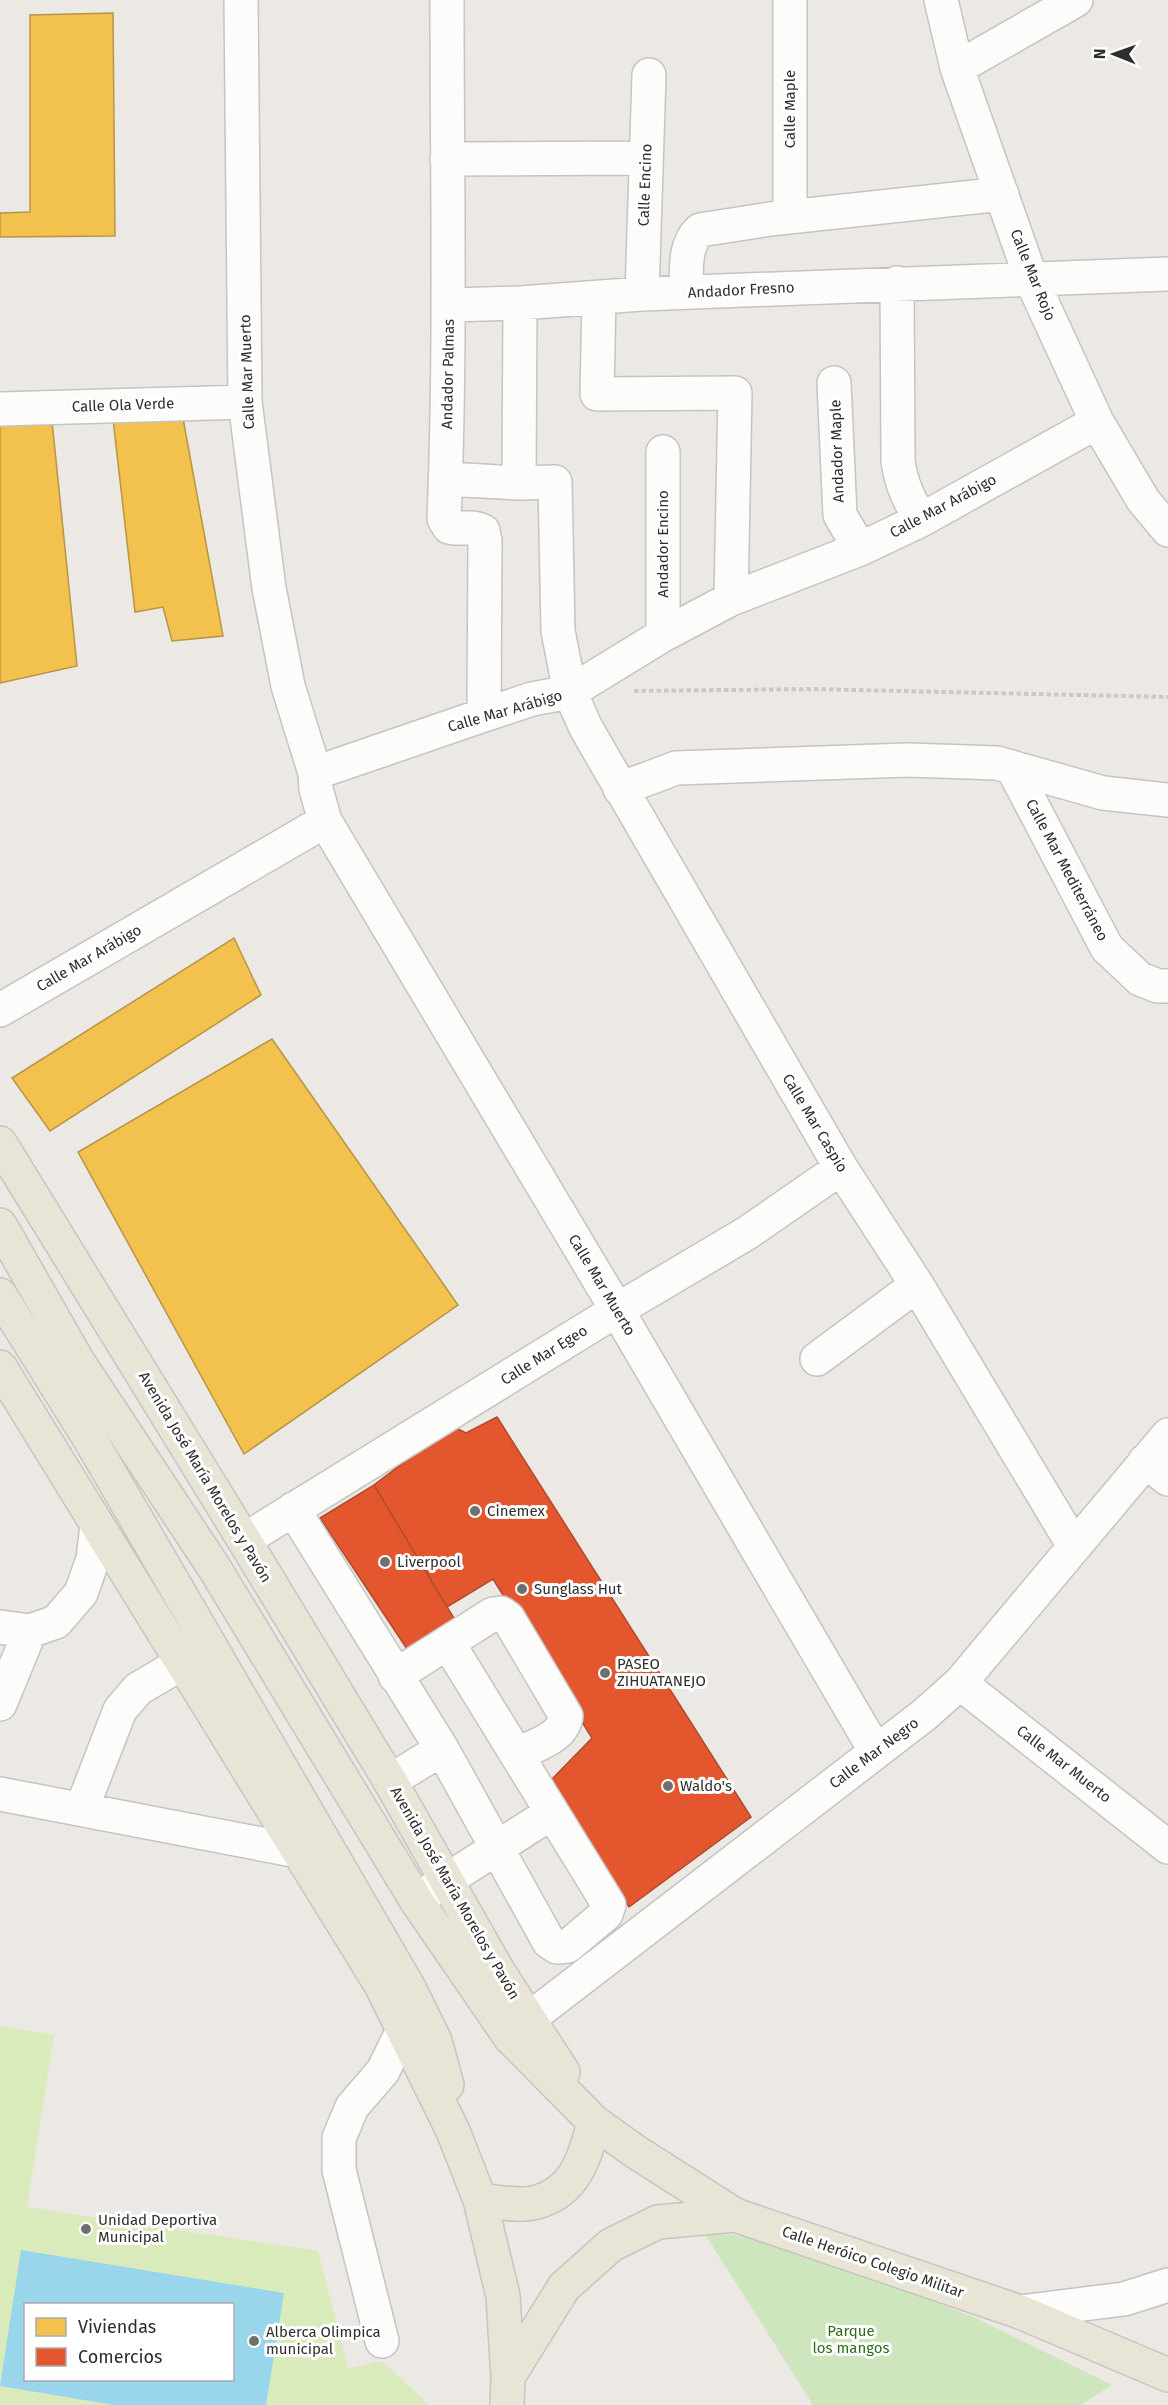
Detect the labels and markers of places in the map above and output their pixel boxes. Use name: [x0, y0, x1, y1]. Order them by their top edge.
place label: Cinemex: [487, 1502, 545, 1520]
marker: Cinemex: [468, 1504, 482, 1518]
place label: Liverpool: [397, 1553, 461, 1571]
marker: Liverpool: [378, 1555, 392, 1569]
place label: Sunglass Hut: [534, 1580, 623, 1598]
marker: Sunglass Hut: [515, 1582, 529, 1596]
place label: PASEO ZIHUATANEJO: [617, 1655, 706, 1690]
marker: PASEO ZIHUATANEJO: [598, 1666, 612, 1680]
place label: Waldo's: [680, 1777, 732, 1795]
marker: Waldo's: [661, 1779, 675, 1793]
place label: Unidad Deportiva Municipal: [98, 2211, 217, 2246]
marker: Unidad Deportiva Municipal: [79, 2222, 93, 2236]
place label: Alberca Olimpica municipal: [266, 2323, 381, 2358]
marker: Alberca Olimpica municipal: [247, 2334, 261, 2348]

